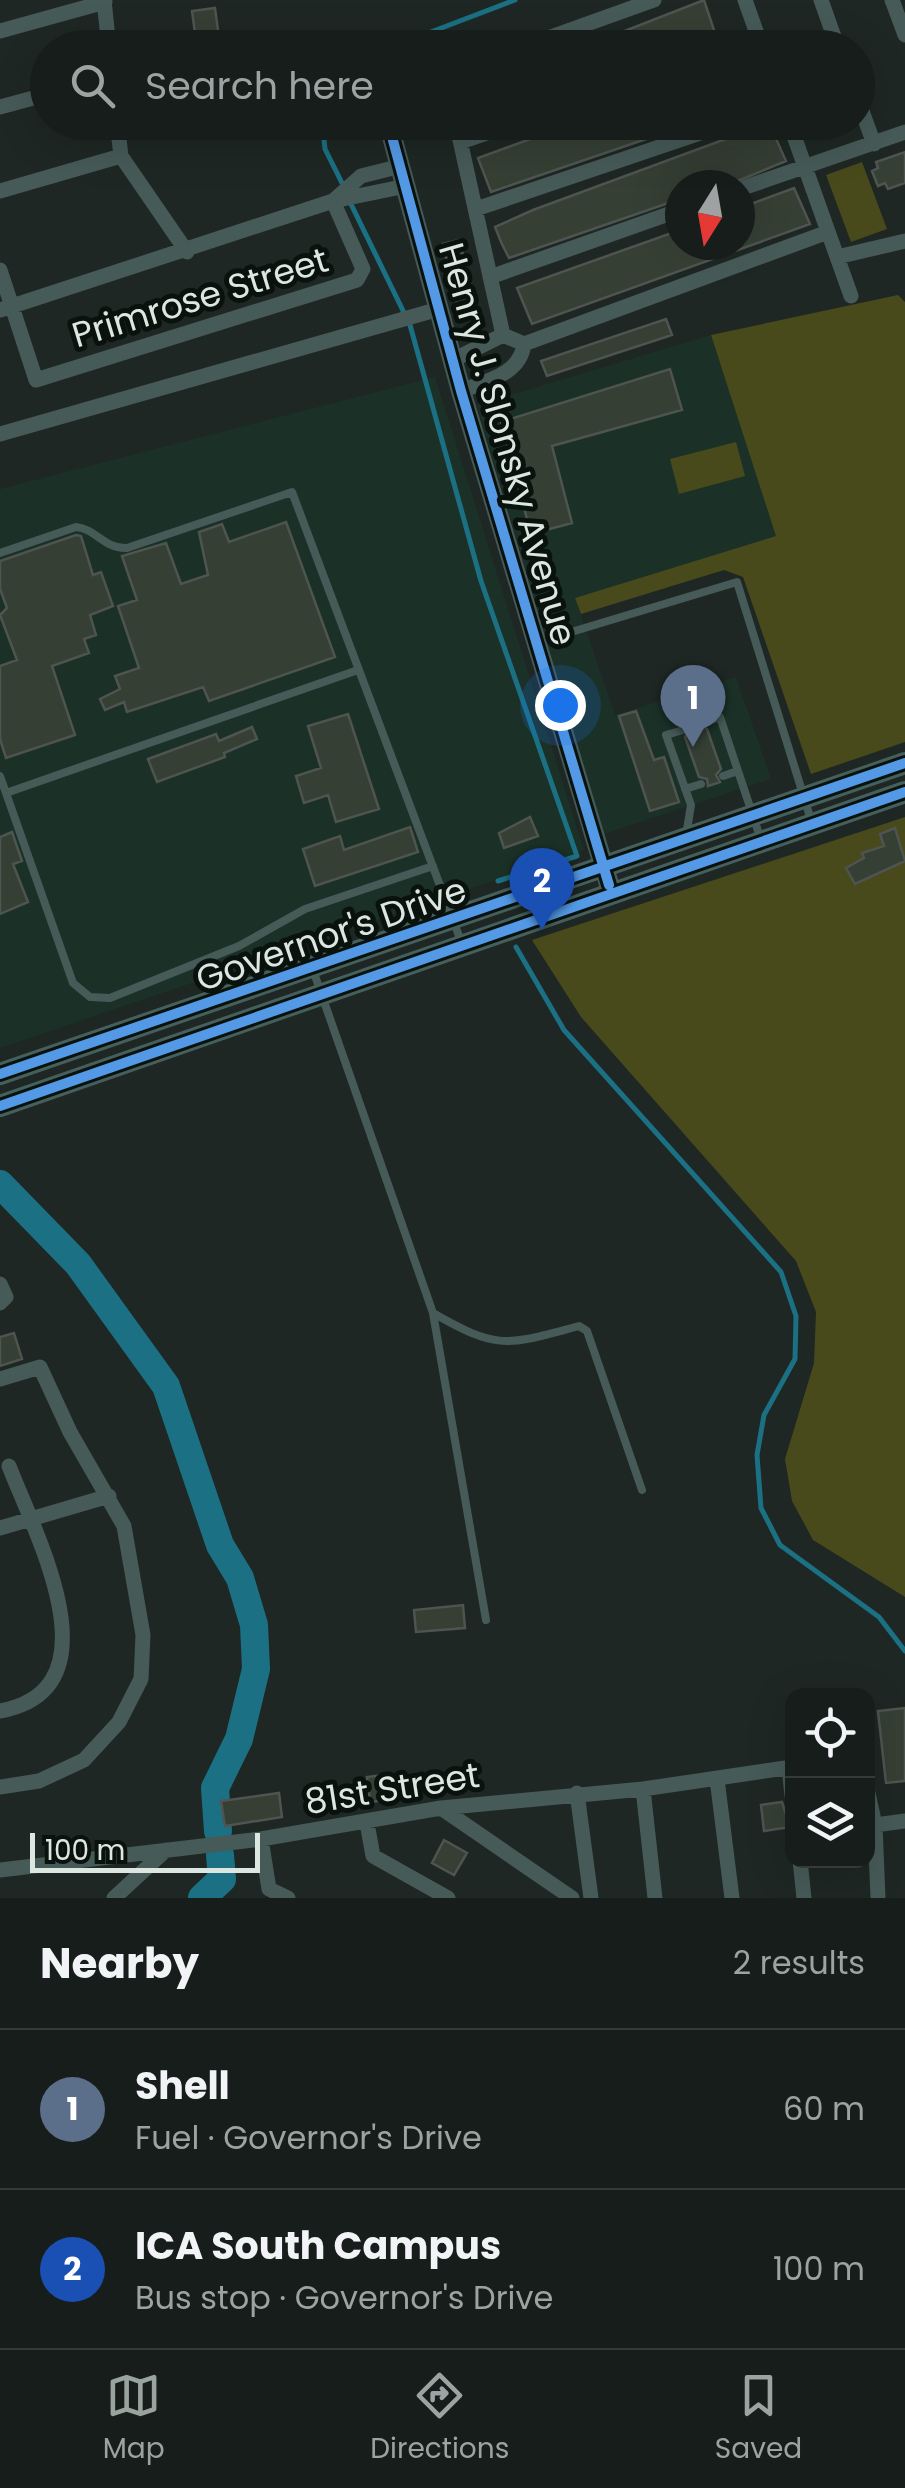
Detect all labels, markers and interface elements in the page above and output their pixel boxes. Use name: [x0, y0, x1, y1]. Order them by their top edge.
search box: [30, 30, 875, 140]
icon: search: [65, 58, 120, 113]
text: Search here: [145, 59, 374, 112]
north arrow: [665, 170, 755, 260]
street label: Primrose Street: [66, 235, 334, 359]
street label: Henry J. Slonsky Avenue: [427, 237, 589, 651]
pin: 1: [660, 664, 726, 747]
your location: [535, 680, 586, 731]
pin: 2: [510, 848, 574, 930]
street label: Governor's Drive: [189, 865, 473, 1003]
map controls: [785, 1688, 875, 1868]
button: locate: [785, 1688, 875, 1778]
street label: 81st Street: [301, 1750, 483, 1826]
button: layers: [785, 1778, 875, 1868]
scale bar: [30, 1828, 260, 1872]
text: 100 m: [45, 1831, 125, 1870]
text: Nearby: [40, 1934, 199, 1993]
text: 2 results: [733, 1940, 865, 1985]
text: Shell: [135, 2059, 230, 2112]
text: 1: [66, 2086, 79, 2131]
text: 60 m: [783, 2086, 865, 2131]
text: Fuel · Governor's Drive: [135, 2115, 482, 2160]
text: ICA South Campus: [135, 2219, 501, 2272]
text: 2: [63, 2246, 82, 2291]
text: 100 m: [773, 2246, 865, 2291]
text: Bus stop · Governor's Drive: [135, 2275, 553, 2320]
tab: Map: [103, 2368, 165, 2470]
tab: Directions: [370, 2368, 509, 2470]
tab: Saved: [715, 2368, 802, 2470]

